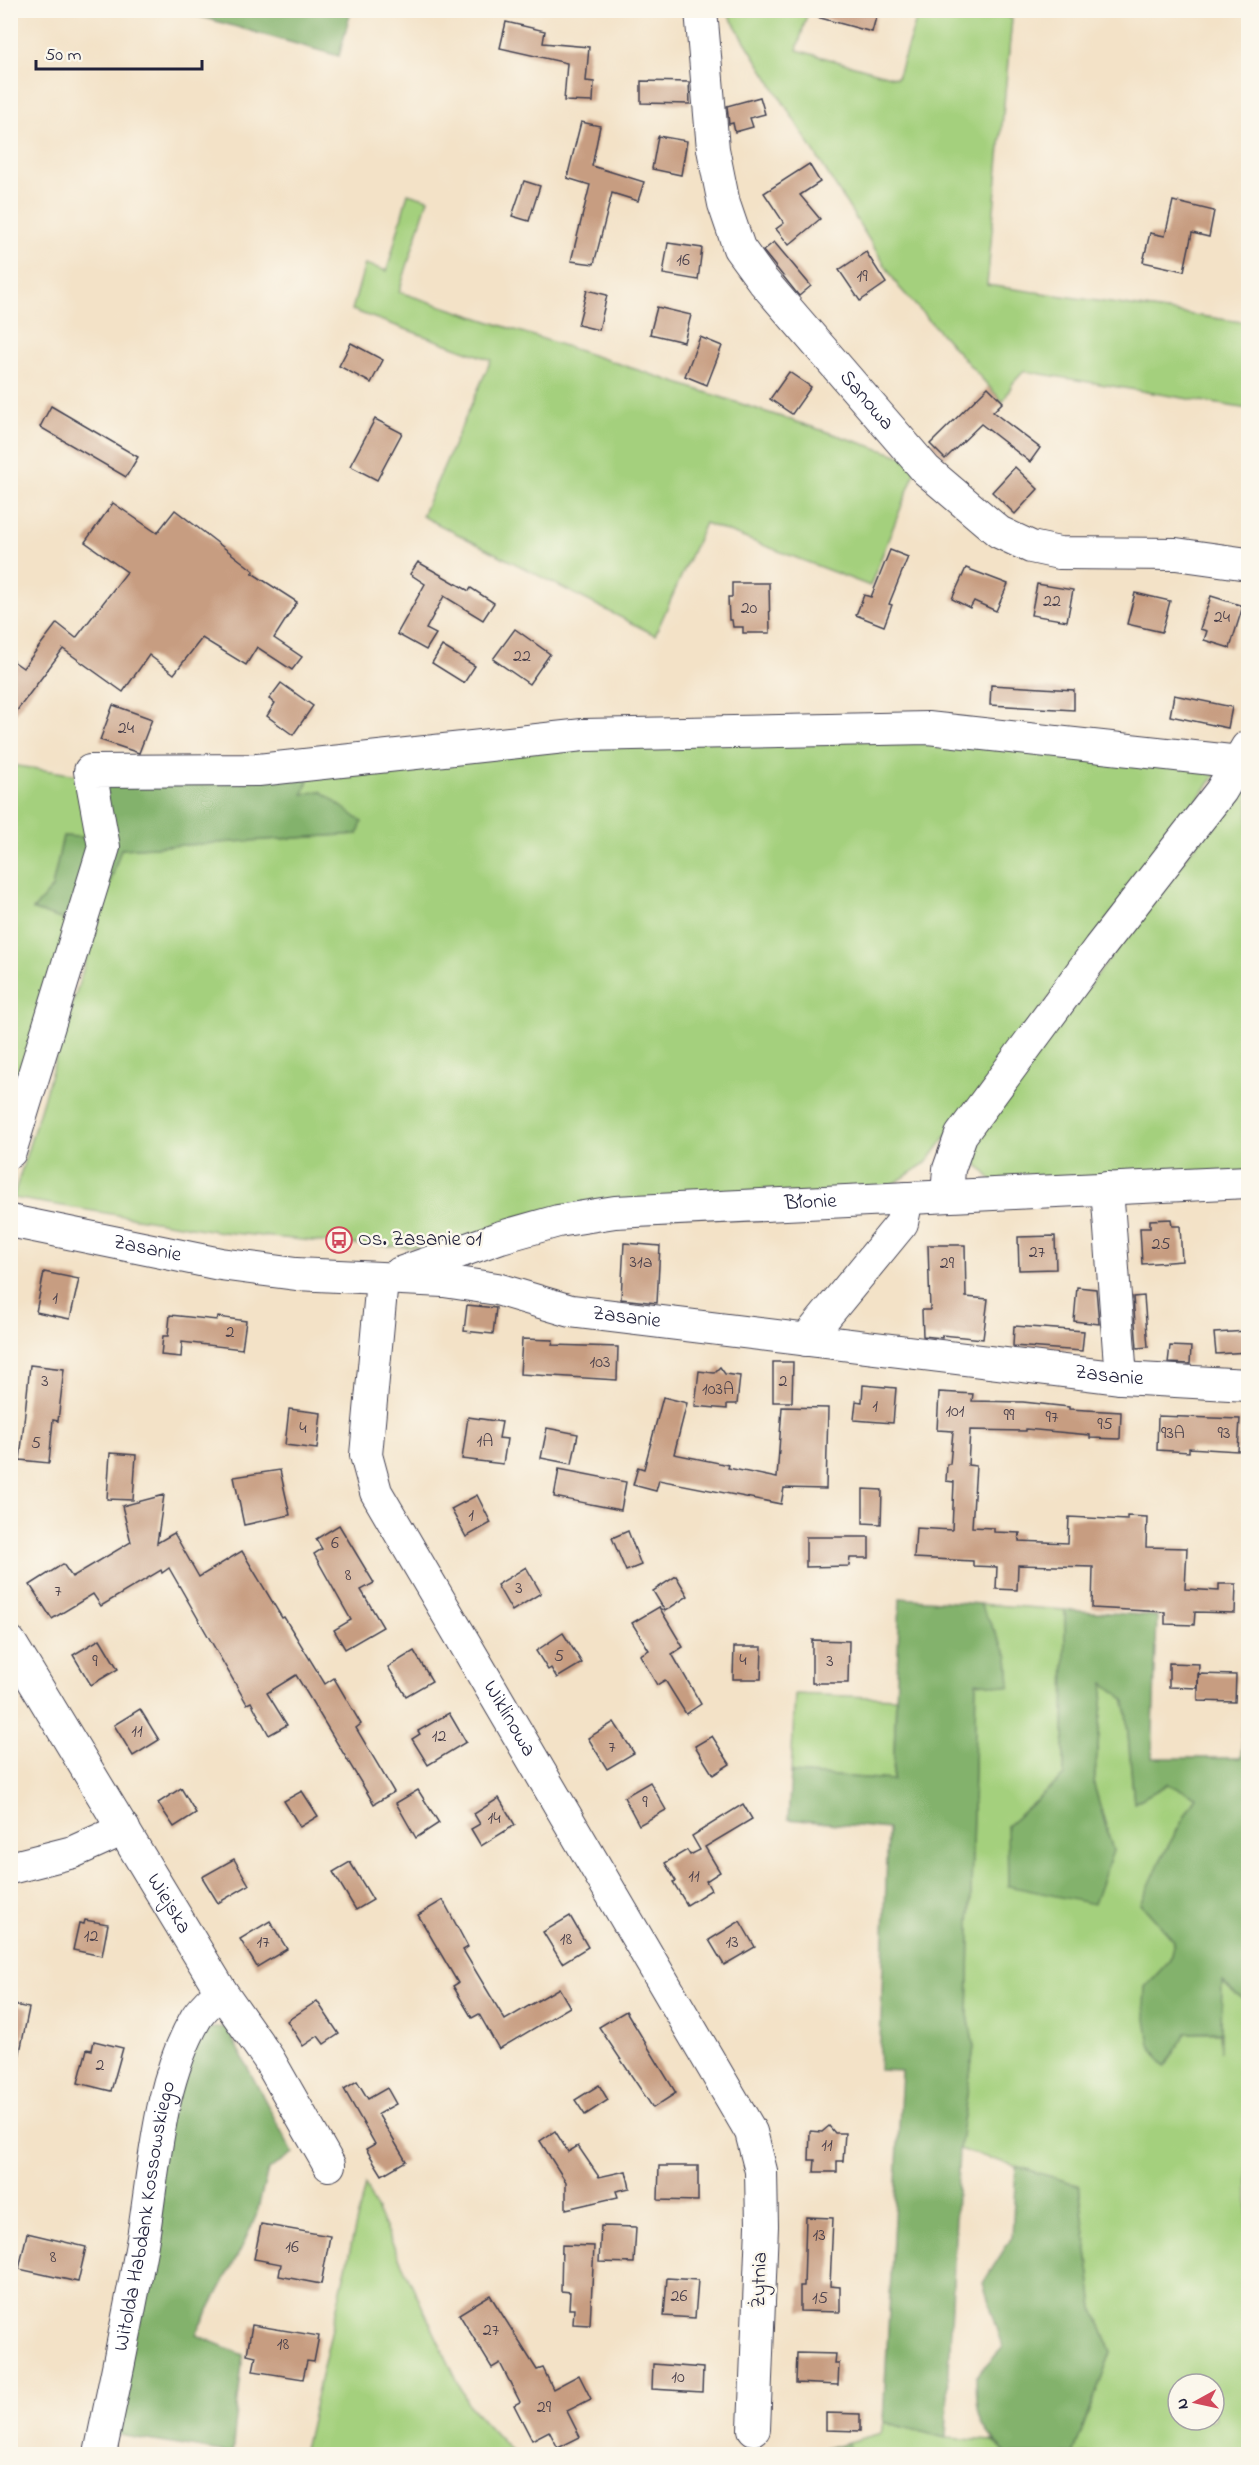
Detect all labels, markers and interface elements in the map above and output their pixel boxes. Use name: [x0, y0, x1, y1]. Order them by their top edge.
scale bar: [36, 33, 202, 71]
text: 50 m: [45, 43, 82, 69]
house number: 16: [676, 248, 690, 274]
house number: 19: [856, 264, 868, 290]
street label: Sanowa: [832, 364, 901, 437]
house number: 22: [1043, 589, 1061, 615]
house number: 20: [741, 596, 758, 622]
house number: 24: [1214, 605, 1231, 631]
house number: 22: [513, 644, 531, 670]
house number: 24: [118, 716, 135, 742]
street label: Błonie: [783, 1186, 838, 1219]
bus stop icon: Os. Zasanie 01: [324, 1225, 354, 1255]
place label: Os. Zasanie 01: [358, 1225, 482, 1255]
street label: Zasanie: [110, 1227, 184, 1271]
house number: 25: [1151, 1232, 1171, 1258]
house number: 27: [1029, 1240, 1046, 1266]
house number: 31a: [630, 1250, 652, 1276]
house number: 29: [940, 1251, 955, 1277]
house number: 1: [52, 1286, 58, 1312]
street label: Zasanie: [591, 1299, 663, 1337]
house number: 2: [226, 1320, 235, 1346]
house number: 103: [590, 1350, 610, 1376]
street label: Zasanie: [1073, 1357, 1145, 1394]
house number: 3: [41, 1369, 49, 1395]
house number: 2: [779, 1369, 788, 1395]
house number: 103A: [702, 1377, 734, 1403]
house number: 1: [872, 1394, 878, 1420]
house number: 101: [945, 1399, 965, 1425]
house number: 99: [1004, 1403, 1015, 1429]
house number: 97: [1046, 1405, 1059, 1431]
house number: 95: [1097, 1412, 1113, 1438]
house number: 4: [299, 1416, 307, 1442]
house number: 93A: [1161, 1421, 1185, 1447]
house number: 93: [1218, 1421, 1230, 1447]
house number: 1A: [477, 1429, 493, 1455]
house number: 5: [31, 1431, 41, 1457]
house number: 1: [468, 1503, 474, 1529]
house number: 6: [331, 1531, 339, 1557]
house number: 8: [345, 1563, 352, 1589]
house number: 3: [515, 1576, 523, 1602]
house number: 7: [54, 1579, 62, 1605]
house number: 5: [554, 1644, 564, 1670]
house number: 4: [739, 1648, 747, 1674]
house number: 9: [92, 1649, 98, 1675]
house number: 3: [826, 1649, 834, 1675]
street label: Wiklinowa: [475, 1675, 543, 1763]
house number: 11: [131, 1719, 143, 1745]
house number: 12: [432, 1724, 446, 1750]
house number: 7: [608, 1735, 616, 1761]
house number: 9: [642, 1790, 648, 1816]
house number: 14: [487, 1806, 501, 1832]
house number: 11: [688, 1864, 700, 1890]
street label: Wiejska: [138, 1868, 198, 1940]
house number: 12: [84, 1924, 98, 1950]
house number: 18: [560, 1927, 572, 1953]
house number: 17: [256, 1930, 270, 1956]
house number: 13: [725, 1930, 739, 1956]
house number: 2: [96, 2053, 105, 2079]
street label: Witolda Habdank Kossowskiego: [107, 2078, 184, 2354]
house number: 11: [821, 2133, 833, 2159]
house number: 13: [812, 2223, 826, 2249]
house number: 16: [285, 2235, 299, 2261]
house number: 8: [50, 2245, 57, 2271]
street label: Żytnia: [744, 2251, 778, 2309]
house number: 26: [671, 2284, 688, 2310]
house number: 15: [812, 2286, 828, 2312]
house number: 27: [483, 2318, 500, 2344]
house number: 18: [277, 2332, 289, 2358]
house number: 10: [671, 2365, 685, 2391]
north arrow: [1166, 2372, 1226, 2432]
house number: 29: [537, 2395, 552, 2421]
text: N: [1170, 2397, 1196, 2411]

